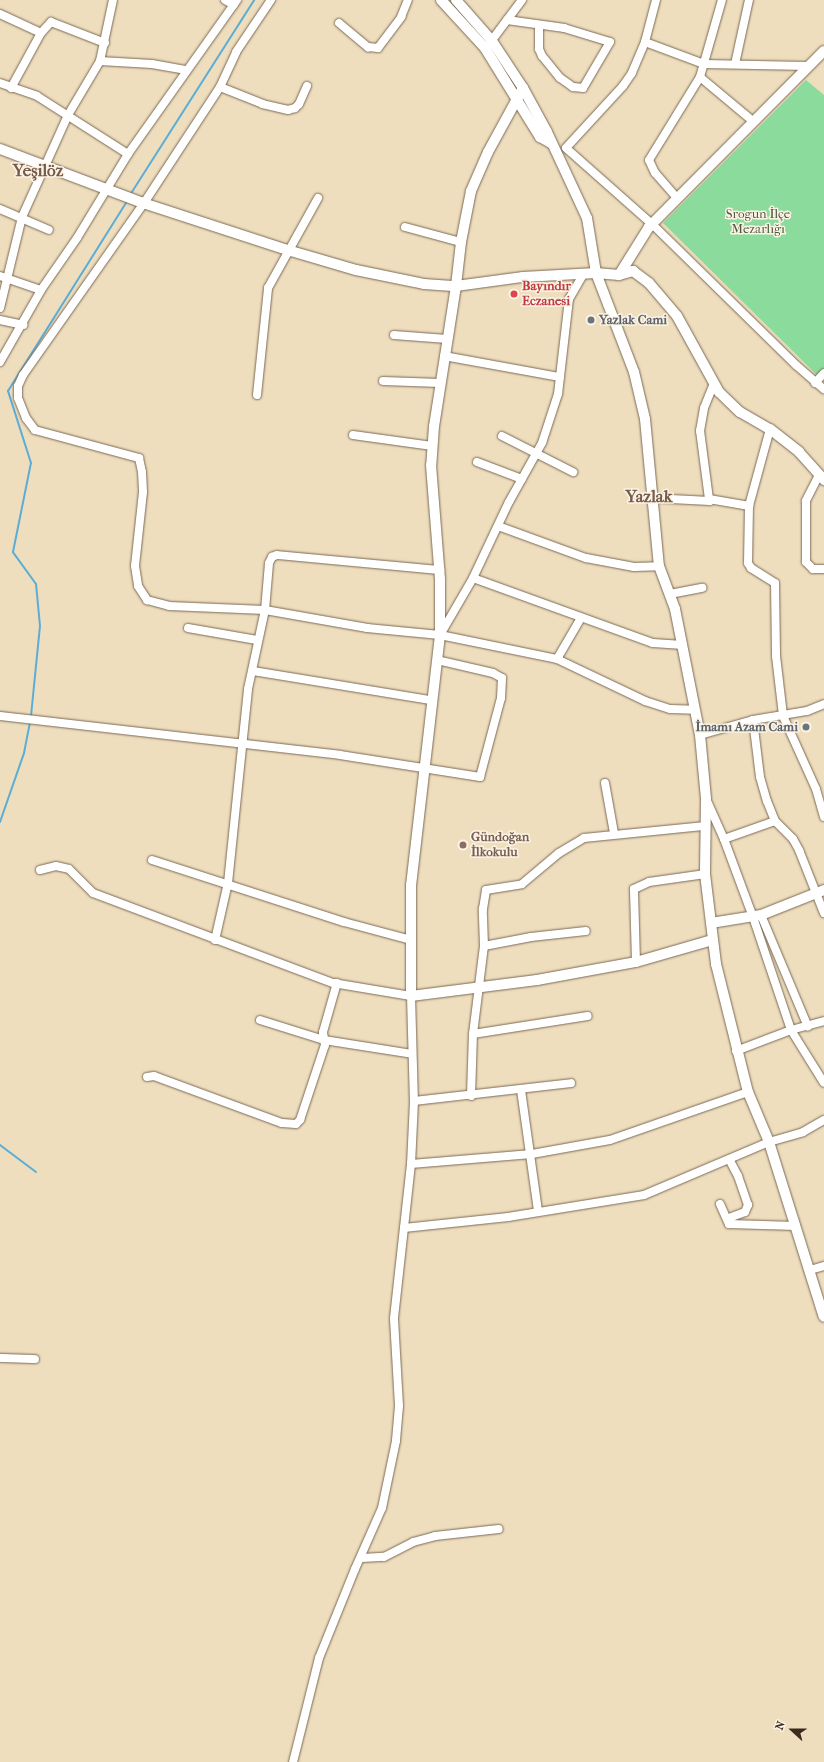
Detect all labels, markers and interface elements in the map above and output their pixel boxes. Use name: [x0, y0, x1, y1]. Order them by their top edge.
district label: Yeşilöz: [13, 161, 63, 181]
park label: Srogun İlçe Mezarlığı: [726, 207, 790, 238]
place label: Bayındır Eczanesi: [522, 279, 571, 310]
marker: Bayındır Eczanesi: [509, 289, 519, 299]
place label: Yazlak Cami: [599, 312, 667, 328]
marker: Yazlak Cami: [586, 315, 596, 325]
district label: Yazlak: [626, 487, 672, 507]
place label: İmamı Azam Cami: [695, 719, 798, 735]
marker: İmamı Azam Cami: [801, 722, 811, 732]
place label: Gündoğan İlkokulu: [471, 830, 529, 861]
marker: Gündoğan İlkokulu: [458, 840, 468, 850]
north arrow: [772, 1710, 812, 1750]
text: N: [773, 1719, 788, 1732]

